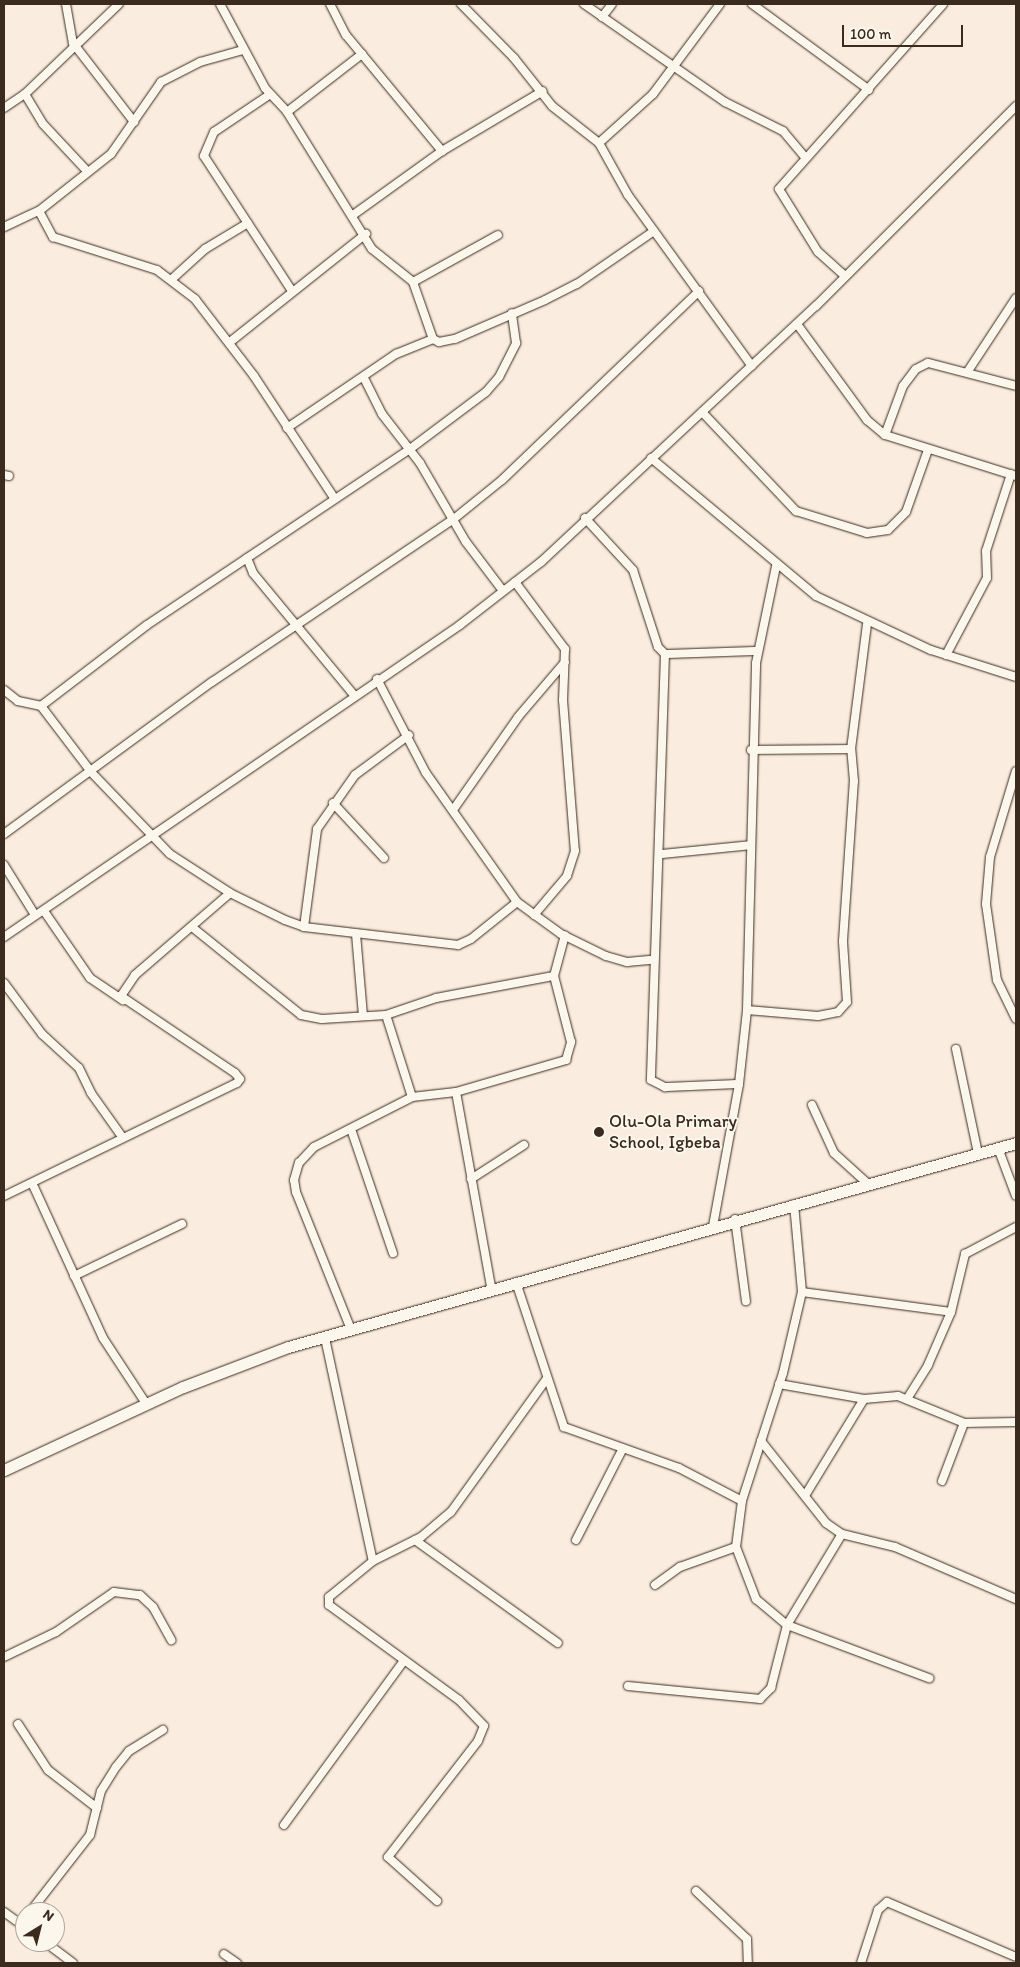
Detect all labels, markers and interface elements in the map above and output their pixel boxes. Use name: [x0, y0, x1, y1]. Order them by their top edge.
scale bar: [845, 15, 966, 47]
text: 100 m: [850, 25, 891, 43]
place label: Olu-Ola Primary School, Igbeba: [609, 1111, 736, 1154]
marker: Olu-Ola Primary School, Igbeba: [593, 1126, 605, 1138]
north arrow: [15, 1902, 65, 1952]
text: N: [40, 1906, 57, 1925]

